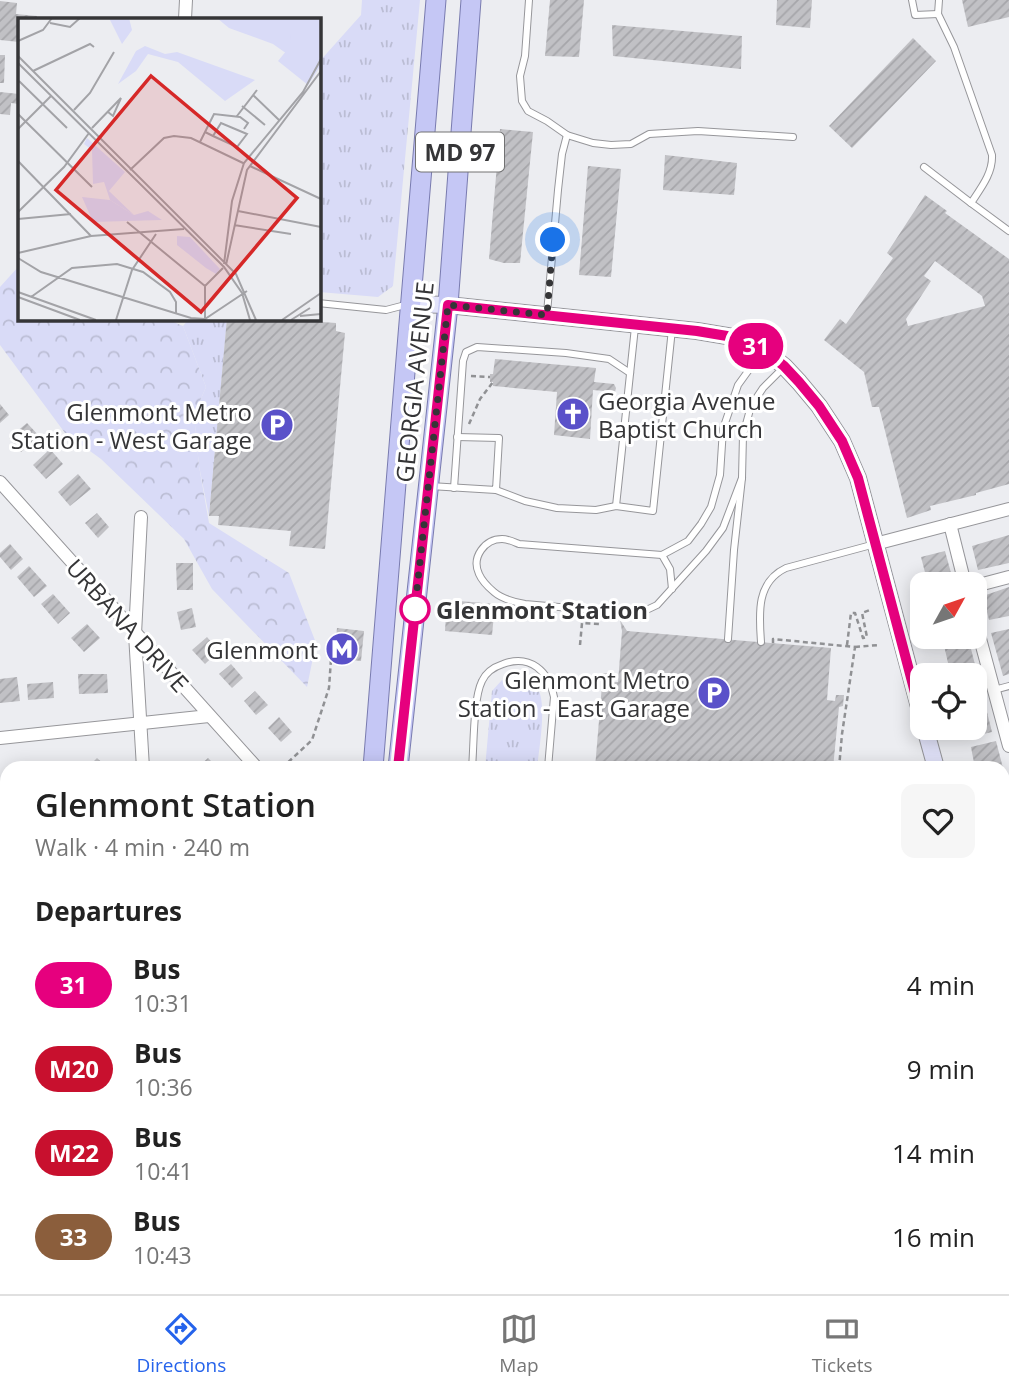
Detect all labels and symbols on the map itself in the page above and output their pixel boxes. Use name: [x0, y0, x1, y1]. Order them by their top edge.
inset map: [18, 18, 320, 320]
road number: MD 97: [416, 132, 504, 172]
your location: [535, 222, 570, 257]
street label: GEORGIA AVENUE: [387, 280, 441, 484]
line badge: 31: [724, 323, 788, 369]
place label: Georgia Avenue Baptist Church: [598, 384, 775, 445]
place label: Glenmont Metro Station - West Garage: [11, 395, 252, 456]
church icon: Georgia Avenue Baptist Church: [554, 395, 592, 433]
parking icon: Glenmont Metro Station - West Garage: [258, 406, 296, 444]
street label: URBANA DRIVE: [59, 551, 197, 699]
north arrow: [910, 572, 987, 649]
place label: Glenmont Station: [436, 593, 648, 626]
marker: Glenmont Station: [400, 594, 430, 624]
metro station icon: Glenmont: [323, 630, 361, 668]
place label: Glenmont: [206, 633, 318, 666]
place label: Glenmont Metro Station - East Garage: [458, 663, 690, 724]
parking icon: Glenmont Metro Station - East Garage: [695, 674, 733, 712]

